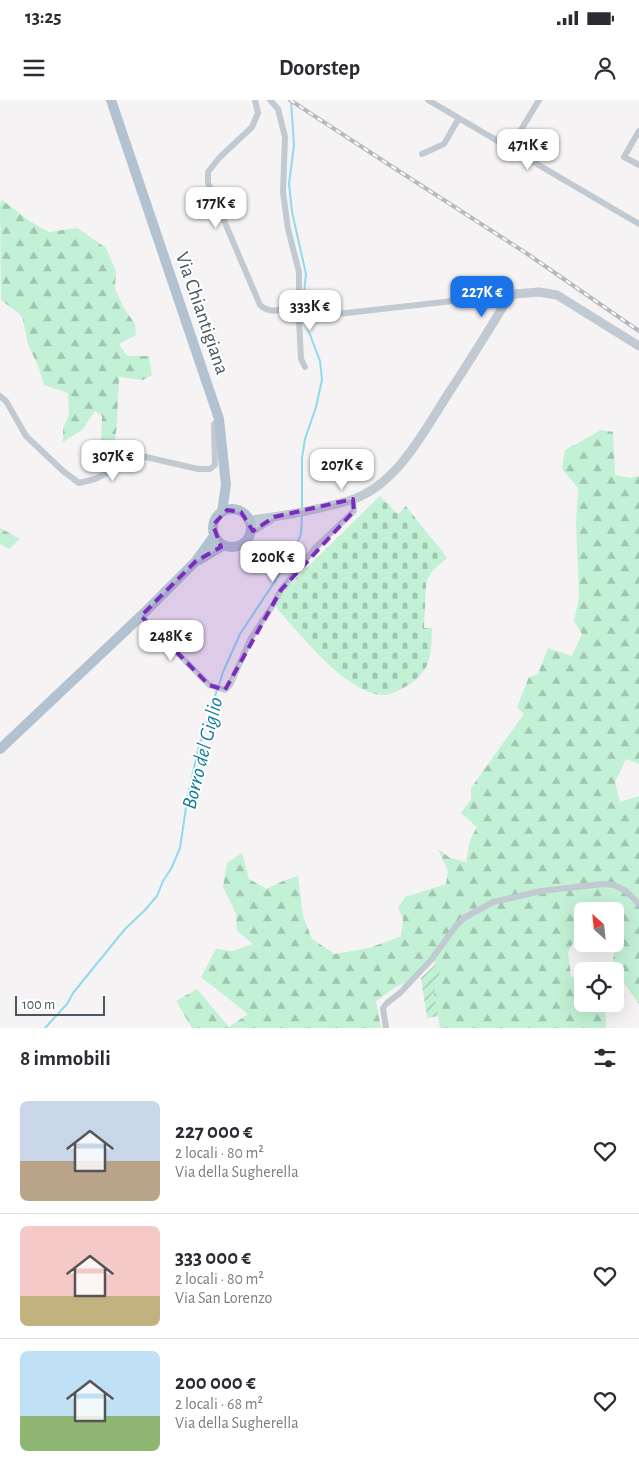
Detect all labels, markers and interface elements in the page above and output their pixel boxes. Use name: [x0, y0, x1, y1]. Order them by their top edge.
text: 13:25: [25, 8, 62, 27]
icon: menu: [20, 54, 48, 82]
icon: person: [591, 54, 619, 82]
text: Doorstep: [279, 57, 360, 79]
pin: 471K €: [487, 128, 569, 171]
text: 471K €: [508, 137, 548, 153]
pin: 177K €: [175, 186, 257, 229]
text: 177K €: [197, 195, 235, 211]
street label: Via Chiantigiana: [172, 250, 232, 377]
pin: 227K €: [441, 276, 523, 318]
text: 227K €: [461, 284, 503, 300]
pin: 333K €: [269, 290, 351, 332]
text: 333K €: [290, 298, 330, 314]
pin: 307K €: [72, 440, 154, 482]
text: 307K €: [92, 448, 134, 464]
pin: 207K €: [301, 448, 383, 491]
text: 207K €: [321, 457, 363, 473]
pin: 200K €: [232, 540, 314, 583]
text: 200K €: [251, 549, 295, 565]
pin: 248K €: [130, 620, 212, 662]
text: 248K €: [150, 628, 192, 644]
water label: Borro del Giglio: [178, 695, 226, 811]
north arrow: [574, 902, 624, 952]
map controls: [574, 902, 624, 1012]
button: locate: [574, 962, 624, 1012]
scale bar: [15, 993, 105, 1016]
text: 100 m: [22, 998, 55, 1012]
icon: filters: [591, 1044, 619, 1072]
text: 8 immobili: [20, 1048, 111, 1069]
icon: home: [60, 1121, 120, 1181]
text: 227 000 €: [175, 1121, 253, 1142]
icon: heart: [591, 1137, 619, 1165]
text: 2 locali · 80 m²: [175, 1145, 264, 1161]
text: Via della Sugherella: [175, 1164, 299, 1180]
icon: home: [60, 1246, 120, 1306]
text: 333 000 €: [175, 1247, 251, 1268]
icon: heart: [591, 1262, 619, 1290]
text: 2 locali · 80 m²: [175, 1271, 264, 1287]
text: Via San Lorenzo: [175, 1290, 272, 1306]
icon: home: [60, 1371, 120, 1431]
text: 200 000 €: [175, 1372, 256, 1393]
icon: heart: [591, 1387, 619, 1415]
text: 2 locali · 68 m²: [175, 1396, 263, 1412]
text: Via della Sugherella: [175, 1415, 299, 1431]

